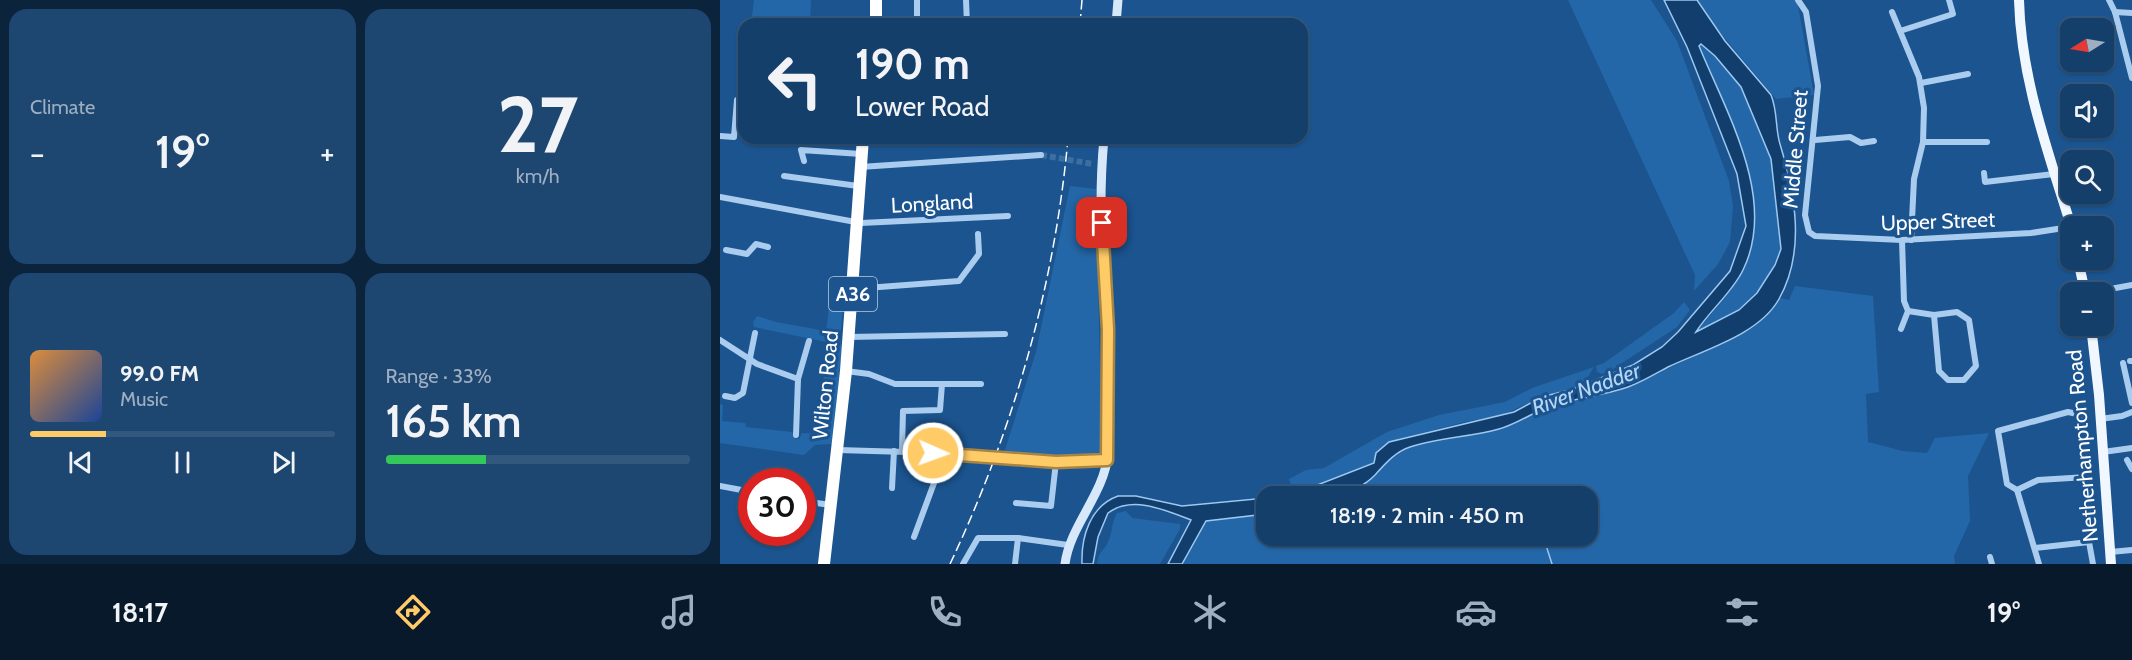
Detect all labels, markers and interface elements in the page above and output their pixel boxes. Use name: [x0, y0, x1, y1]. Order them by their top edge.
north arrow: [2060, 18, 2114, 72]
map controls: [2060, 18, 2114, 336]
text: 190 m: [855, 38, 970, 90]
icon: left: [756, 42, 834, 120]
text: 27: [497, 77, 578, 172]
button: sound: [2060, 84, 2114, 138]
street label: Middle Street: [1777, 89, 1813, 209]
text: Lower Road: [855, 90, 989, 123]
text: Climate: [30, 95, 95, 119]
text: 19°: [155, 125, 209, 179]
text: −: [30, 133, 45, 173]
text: +: [320, 133, 334, 173]
button: search: [2060, 150, 2114, 204]
text: km/h: [516, 164, 560, 188]
street label: Longland: [890, 188, 974, 218]
pin: [1076, 197, 1127, 248]
icon: arrive: [1085, 206, 1118, 239]
street label: Upper Street: [1880, 207, 1996, 235]
button: +: [2060, 216, 2114, 270]
road number: A36: [829, 277, 877, 311]
button: −: [2060, 282, 2114, 336]
street label: Wilton Road: [807, 329, 843, 441]
street label: Netherhampton Road: [2061, 349, 2103, 543]
water label: River Nadder: [1528, 356, 1645, 421]
text: 99.0 FM: [120, 360, 199, 387]
text: Range · 33%: [386, 364, 492, 388]
text: Music: [120, 387, 168, 411]
text: 165 km: [386, 394, 522, 448]
position arrow: [901, 421, 965, 485]
icon: previous: [64, 446, 97, 479]
icon: pause: [166, 446, 199, 479]
icon: next: [267, 446, 300, 479]
speed limit sign: 30: [738, 468, 816, 546]
text: 18:19 · 2 min · 450 m: [1330, 502, 1524, 529]
icon: directions: [392, 591, 434, 633]
icon: music: [658, 591, 700, 633]
icon: phone: [924, 591, 966, 633]
icon: climate: [1189, 591, 1231, 633]
icon: car: [1455, 591, 1497, 633]
icon: filters: [1721, 591, 1763, 633]
text: 18:17: [112, 596, 168, 629]
text: 19°: [1987, 596, 2020, 629]

